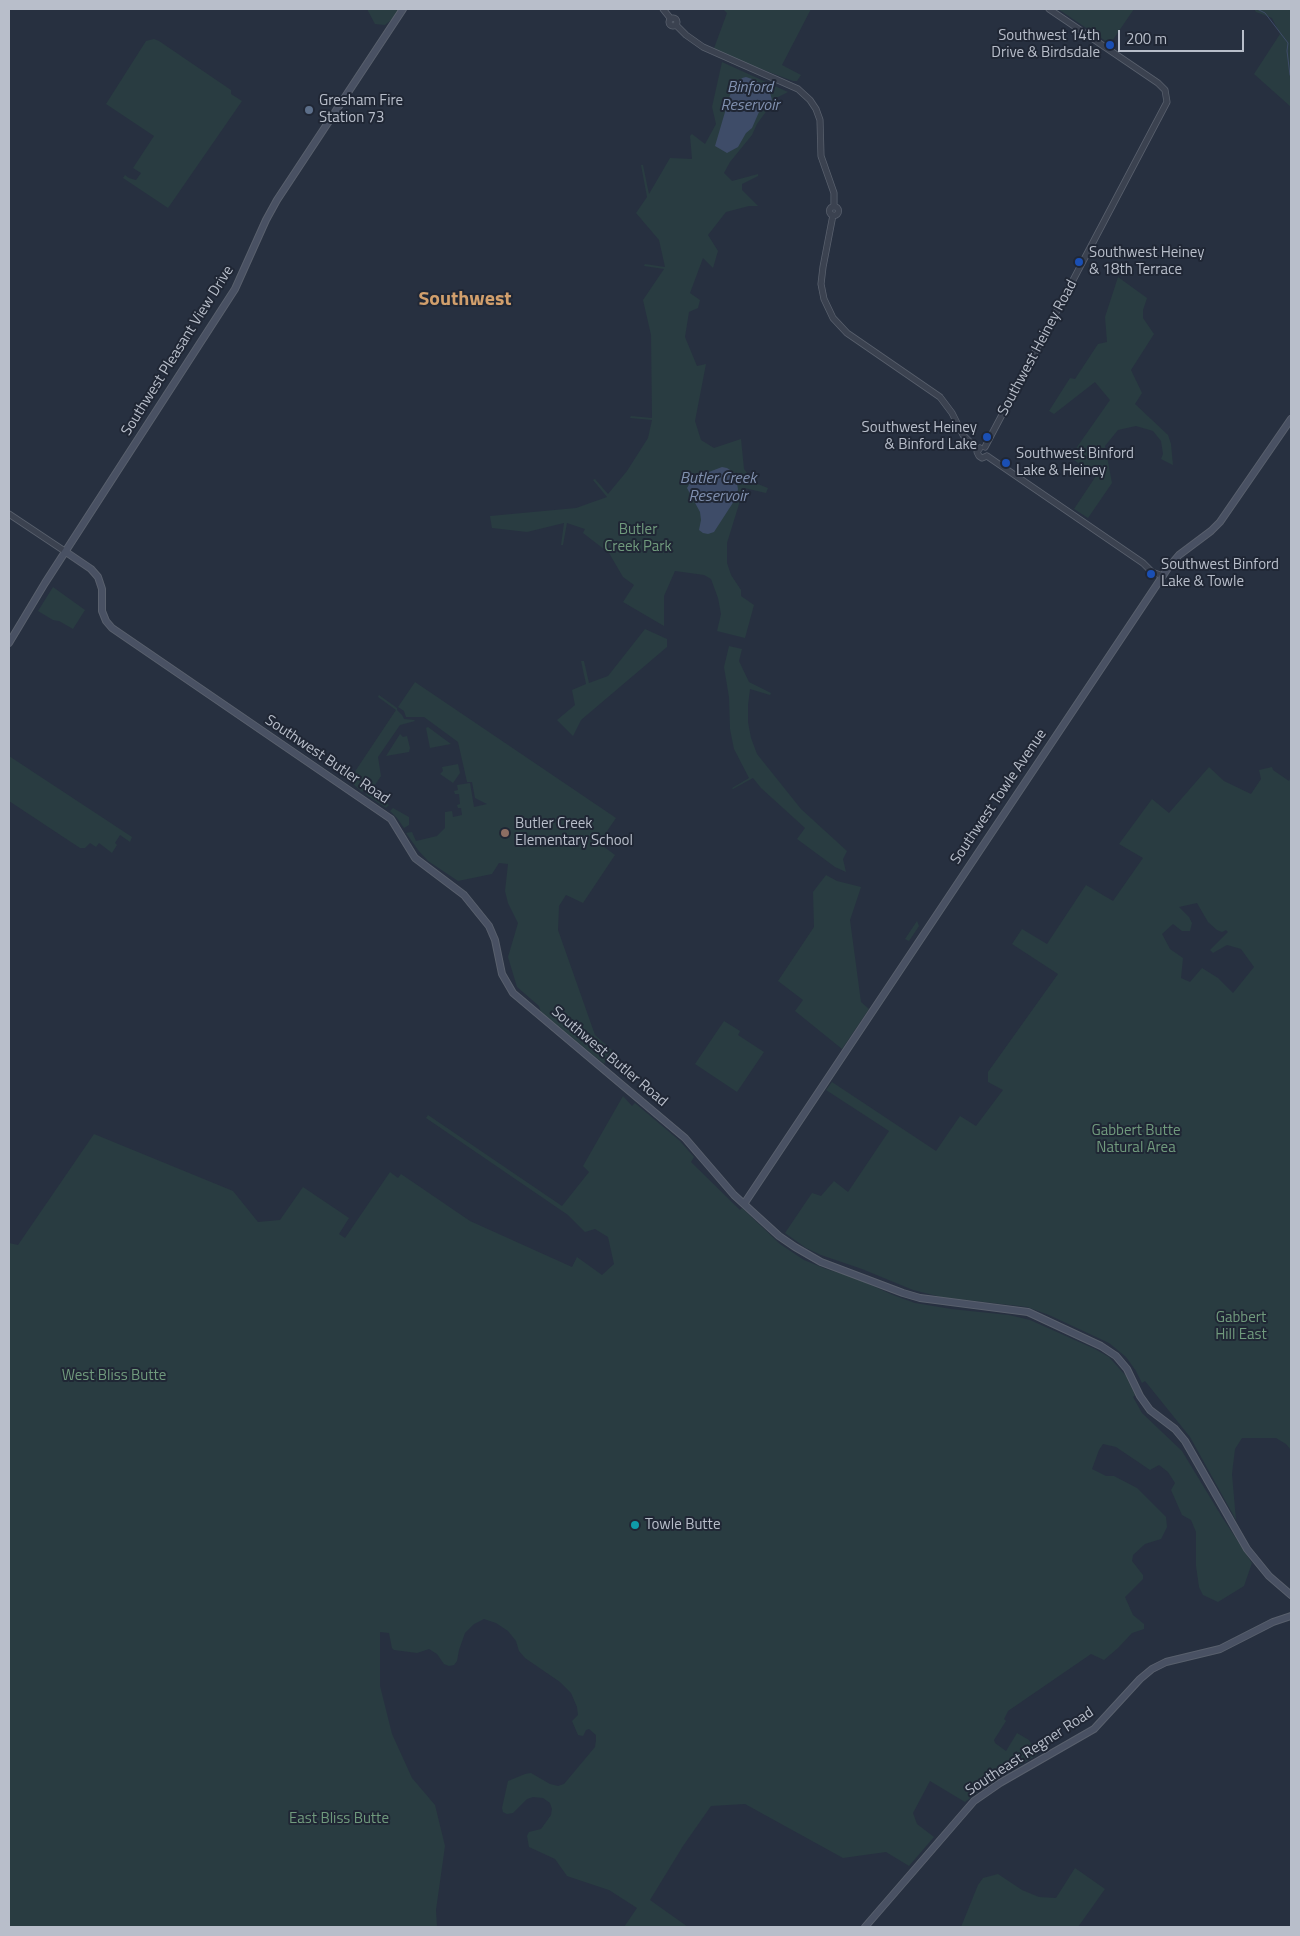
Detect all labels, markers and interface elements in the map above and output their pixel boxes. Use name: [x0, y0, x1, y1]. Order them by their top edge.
scale bar: [1120, 20, 1246, 52]
place label: Southwest 14th Drive & Birdsdale: [991, 27, 1100, 62]
text: 200 m: [1126, 27, 1167, 50]
marker: Southwest 14th Drive & Birdsdale: [1104, 39, 1116, 51]
water label: Binford Reservoir: [721, 78, 779, 116]
place label: Gresham Fire Station 73: [319, 92, 403, 127]
marker: Gresham Fire Station 73: [303, 104, 315, 116]
place label: Southwest Heiney & 18th Terrace: [1089, 244, 1204, 279]
marker: Southwest Heiney & 18th Terrace: [1073, 256, 1085, 268]
street label: Southwest Pleasant View Drive: [118, 263, 238, 439]
street label: Southwest Heiney Road: [995, 277, 1081, 419]
district label: Southwest: [418, 288, 512, 312]
place label: Southwest Heiney & Binford Lake: [862, 419, 977, 454]
marker: Southwest Heiney & Binford Lake: [981, 431, 993, 443]
place label: Southwest Binford Lake & Heiney: [1016, 445, 1134, 480]
marker: Southwest Binford Lake & Heiney: [1000, 457, 1012, 469]
water label: Butler Creek Reservoir: [680, 469, 756, 507]
park label: Butler Creek Park: [604, 521, 672, 556]
place label: Southwest Binford Lake & Towle: [1161, 556, 1279, 591]
marker: Southwest Binford Lake & Towle: [1145, 568, 1157, 580]
street label: Southwest Butler Road: [261, 712, 393, 808]
street label: Southwest Towle Avenue: [947, 726, 1051, 868]
place label: Butler Creek Elementary School: [515, 815, 633, 850]
marker: Butler Creek Elementary School: [499, 827, 511, 839]
street label: Southwest Butler Road: [547, 1003, 671, 1111]
park label: Gabbert Butte Natural Area: [1091, 1122, 1181, 1157]
park label: Gabbert Hill East: [1215, 1309, 1267, 1344]
park label: West Bliss Butte: [62, 1367, 166, 1385]
place label: Towle Butte: [645, 1516, 720, 1534]
marker: Towle Butte: [629, 1519, 641, 1531]
street label: Southeast Regner Road: [963, 1704, 1097, 1800]
park label: East Bliss Butte: [289, 1810, 389, 1828]

